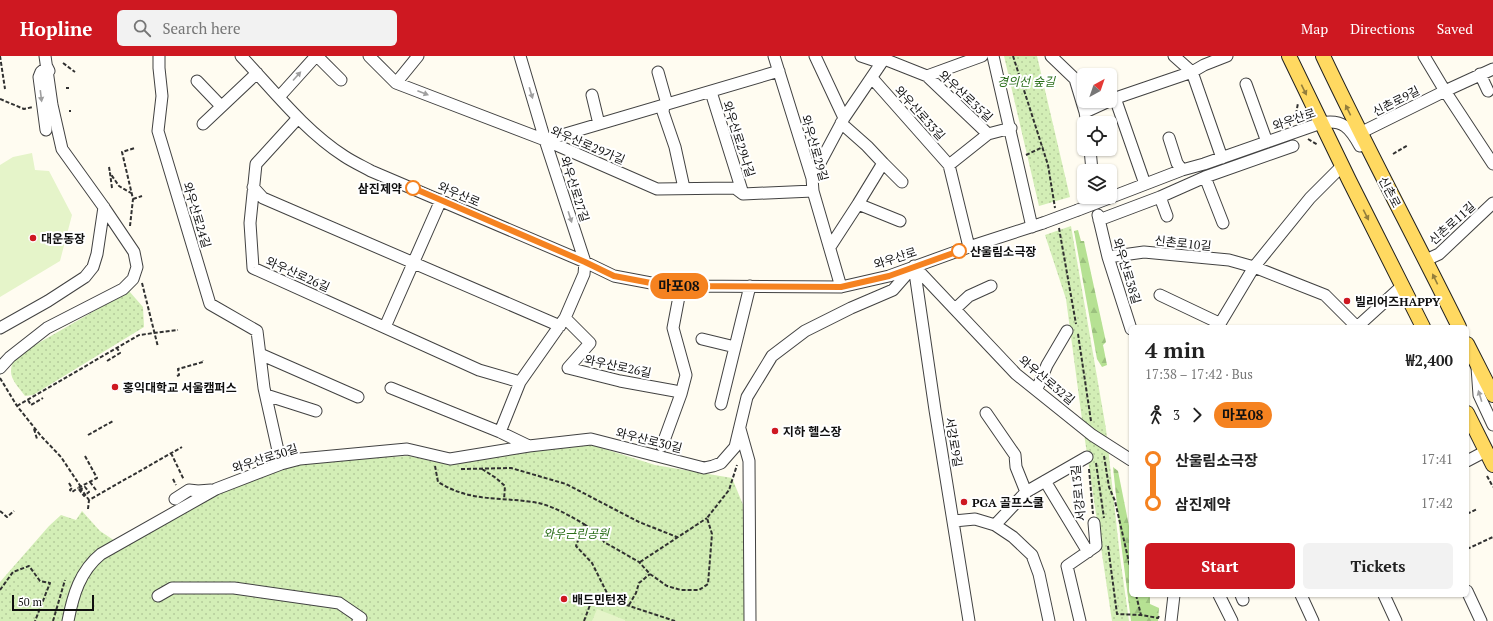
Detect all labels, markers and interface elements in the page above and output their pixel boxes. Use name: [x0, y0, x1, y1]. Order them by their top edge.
search box: [117, 10, 397, 46]
text: Hopline: [20, 16, 93, 41]
icon: search: [131, 17, 153, 39]
text: Search here: [163, 18, 241, 38]
text: Map: [1301, 19, 1328, 38]
text: Directions: [1350, 19, 1415, 38]
text: Saved: [1437, 19, 1473, 38]
street label: 와우산로35길: [936, 67, 996, 125]
north arrow: [1077, 68, 1117, 108]
map controls: [1077, 68, 1117, 204]
one-way arrow: [293, 71, 302, 82]
park label: 경의선 숲길: [997, 74, 1056, 89]
street label: 와우산로33길: [892, 83, 948, 143]
street label: 신촌로9길: [1370, 83, 1422, 119]
one-way arrow: [1301, 84, 1307, 95]
one-way arrow: [528, 88, 534, 100]
one-way arrow: [38, 90, 44, 102]
one-way arrow: [417, 91, 429, 97]
street label: 와우산로29나길: [720, 99, 758, 179]
street label: 와우산로: [1271, 105, 1317, 133]
one-way arrow: [1345, 105, 1351, 116]
street label: 와우산로29길: [798, 113, 832, 183]
button: locate: [1077, 116, 1117, 156]
street label: 와우산로29가길: [549, 123, 627, 167]
street label: 와우산로27길: [557, 154, 593, 224]
button: layers: [1077, 164, 1117, 204]
street label: 신촌로: [1376, 174, 1404, 210]
street label: 와우산로: [436, 178, 482, 210]
street label: 와우산로24길: [180, 180, 214, 250]
marker: 삼진제약: [405, 180, 421, 196]
place label: 삼진제약: [358, 181, 402, 196]
street label: 신촌로11길: [1426, 198, 1478, 248]
one-way arrow: [1363, 209, 1370, 221]
one-way arrow: [568, 212, 574, 224]
place label: 대운동장: [41, 231, 85, 246]
marker: 대운동장: [28, 233, 38, 243]
street label: 신촌로10길: [1154, 233, 1212, 253]
street label: 와우산로38길: [1110, 236, 1144, 306]
marker: 산울림소극장: [951, 243, 967, 259]
street label: 와우산로: [872, 244, 918, 272]
place label: 산울림소극장: [970, 244, 1036, 259]
street label: 와우산로26길: [264, 253, 332, 295]
line badge: 마포08: [651, 273, 707, 299]
one-way arrow: [1432, 274, 1439, 285]
text: 마포08: [658, 276, 700, 295]
place label: 빌리어즈HAPPY: [1355, 294, 1441, 309]
marker: 빌리어즈HAPPY: [1342, 296, 1352, 306]
text: 4 min: [1145, 335, 1205, 364]
text: ₩2,400: [1406, 350, 1453, 370]
street label: 와우산로26길: [583, 352, 653, 380]
street label: 와우산로32길: [1016, 352, 1078, 408]
text: 17:38 – 17:42 · Bus: [1145, 365, 1253, 383]
place label: 홍익대학교 서울캠퍼스: [123, 380, 237, 395]
marker: 홍익대학교 서울캠퍼스: [110, 382, 120, 392]
one-way arrow: [1477, 389, 1483, 401]
icon: walk: [1145, 404, 1167, 426]
icon: forward: [1186, 404, 1208, 426]
text: 마포08: [1222, 405, 1264, 424]
text: 3: [1173, 406, 1180, 424]
street label: 서강로9길: [942, 416, 966, 468]
street label: 와우산로30길: [614, 424, 684, 456]
place label: 지하 헬스장: [783, 424, 841, 439]
marker: 지하 헬스장: [770, 426, 780, 436]
street label: 와우산로30길: [230, 440, 300, 476]
text: 산울림소극장: [1175, 450, 1258, 470]
text: 17:41: [1421, 450, 1453, 468]
street label: 서강로13길: [1068, 464, 1088, 522]
text: 삼진제약: [1175, 494, 1230, 514]
text: 17:42: [1421, 494, 1453, 512]
place label: PGA 골프스쿨: [972, 495, 1044, 510]
marker: PGA 골프스쿨: [959, 497, 969, 507]
park label: 와우근린공원: [543, 526, 610, 541]
button: Start: [1145, 543, 1295, 589]
button: Tickets: [1303, 543, 1453, 589]
place label: 배드민턴장: [572, 592, 627, 607]
scale bar: [12, 593, 94, 612]
marker: 배드민턴장: [559, 594, 569, 604]
text: 50 m: [18, 595, 42, 609]

